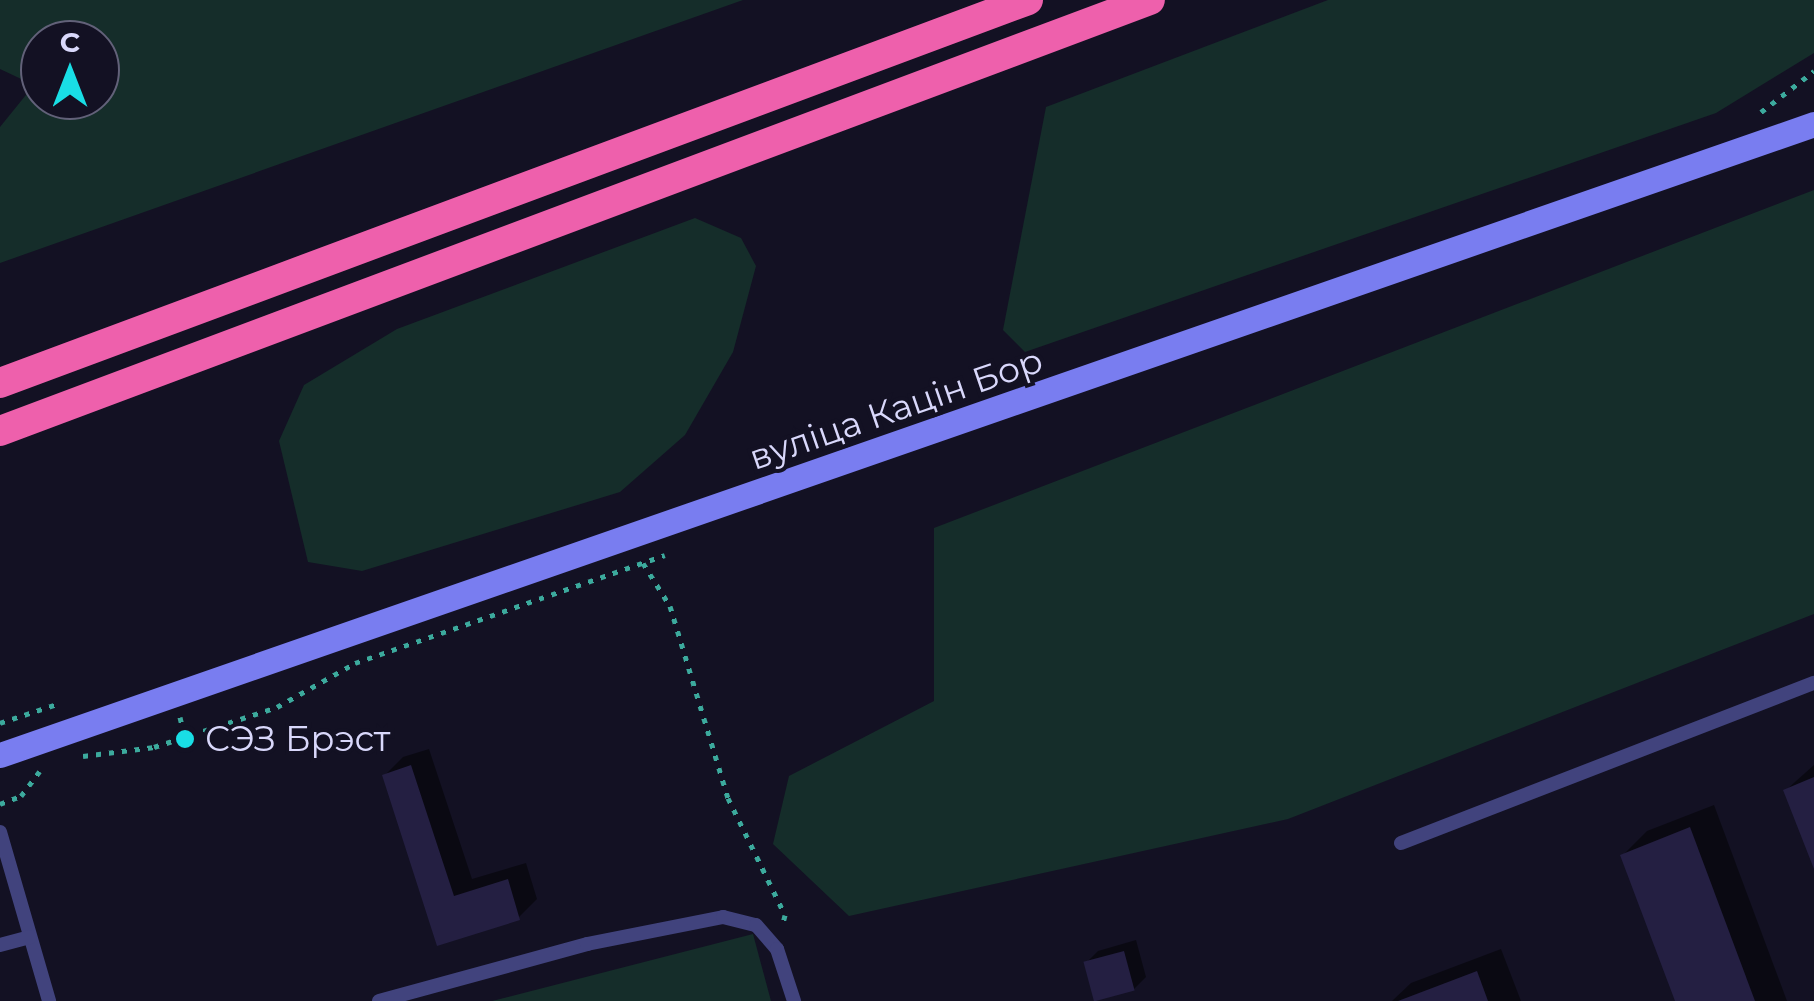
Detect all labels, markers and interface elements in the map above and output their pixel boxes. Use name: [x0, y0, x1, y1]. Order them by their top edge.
north arrow: [20, 20, 120, 120]
text: С: [60, 25, 80, 59]
street label: вуліца Кацін Бор: [744, 339, 1048, 479]
place label: СЭЗ Брэст: [205, 718, 390, 760]
marker: СЭЗ Брэст: [174, 728, 196, 750]

